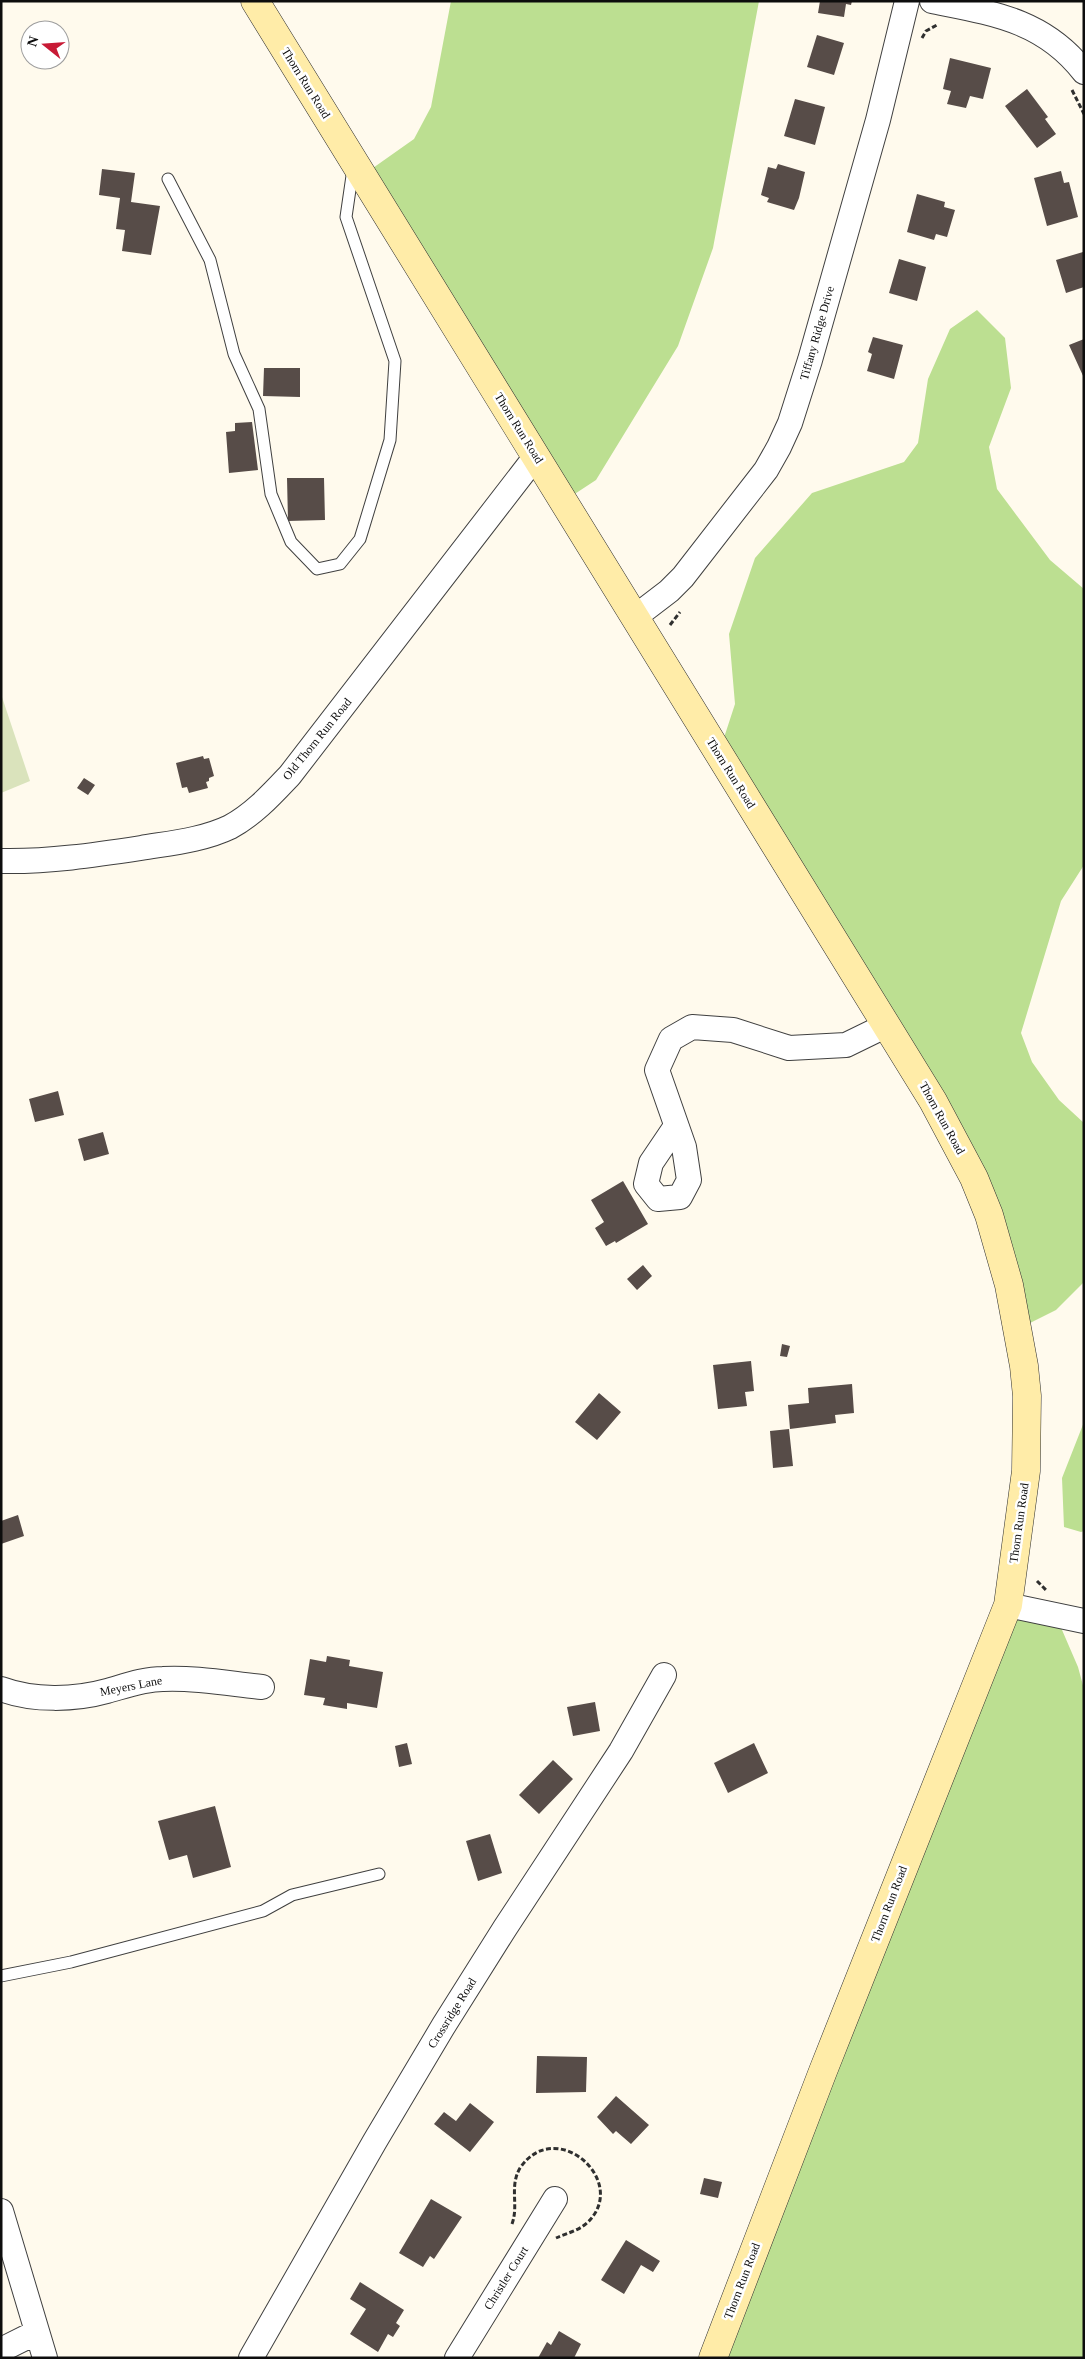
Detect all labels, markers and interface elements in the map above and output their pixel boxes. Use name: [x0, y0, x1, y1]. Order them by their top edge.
north arrow: [20, 20, 70, 70]
text: N: [24, 34, 42, 48]
street label: Thorn Run Road: [279, 45, 333, 121]
street label: Tiffany Ridge Drive: [797, 284, 837, 382]
street label: Thorn Run Road: [492, 390, 546, 466]
street label: Old Thorn Run Road: [280, 695, 354, 783]
street label: Thorn Run Road: [704, 735, 758, 811]
street label: Thorn Run Road: [916, 1079, 968, 1157]
street label: Thorn Run Road: [1006, 1482, 1032, 1564]
street label: Meyers Lane: [99, 1673, 163, 1699]
street label: Thorn Run Road: [868, 1864, 910, 1944]
street label: Crossridge Road: [425, 1975, 479, 2051]
street label: Thorn Run Road: [721, 2241, 763, 2321]
street label: Christler Court: [481, 2243, 531, 2312]

